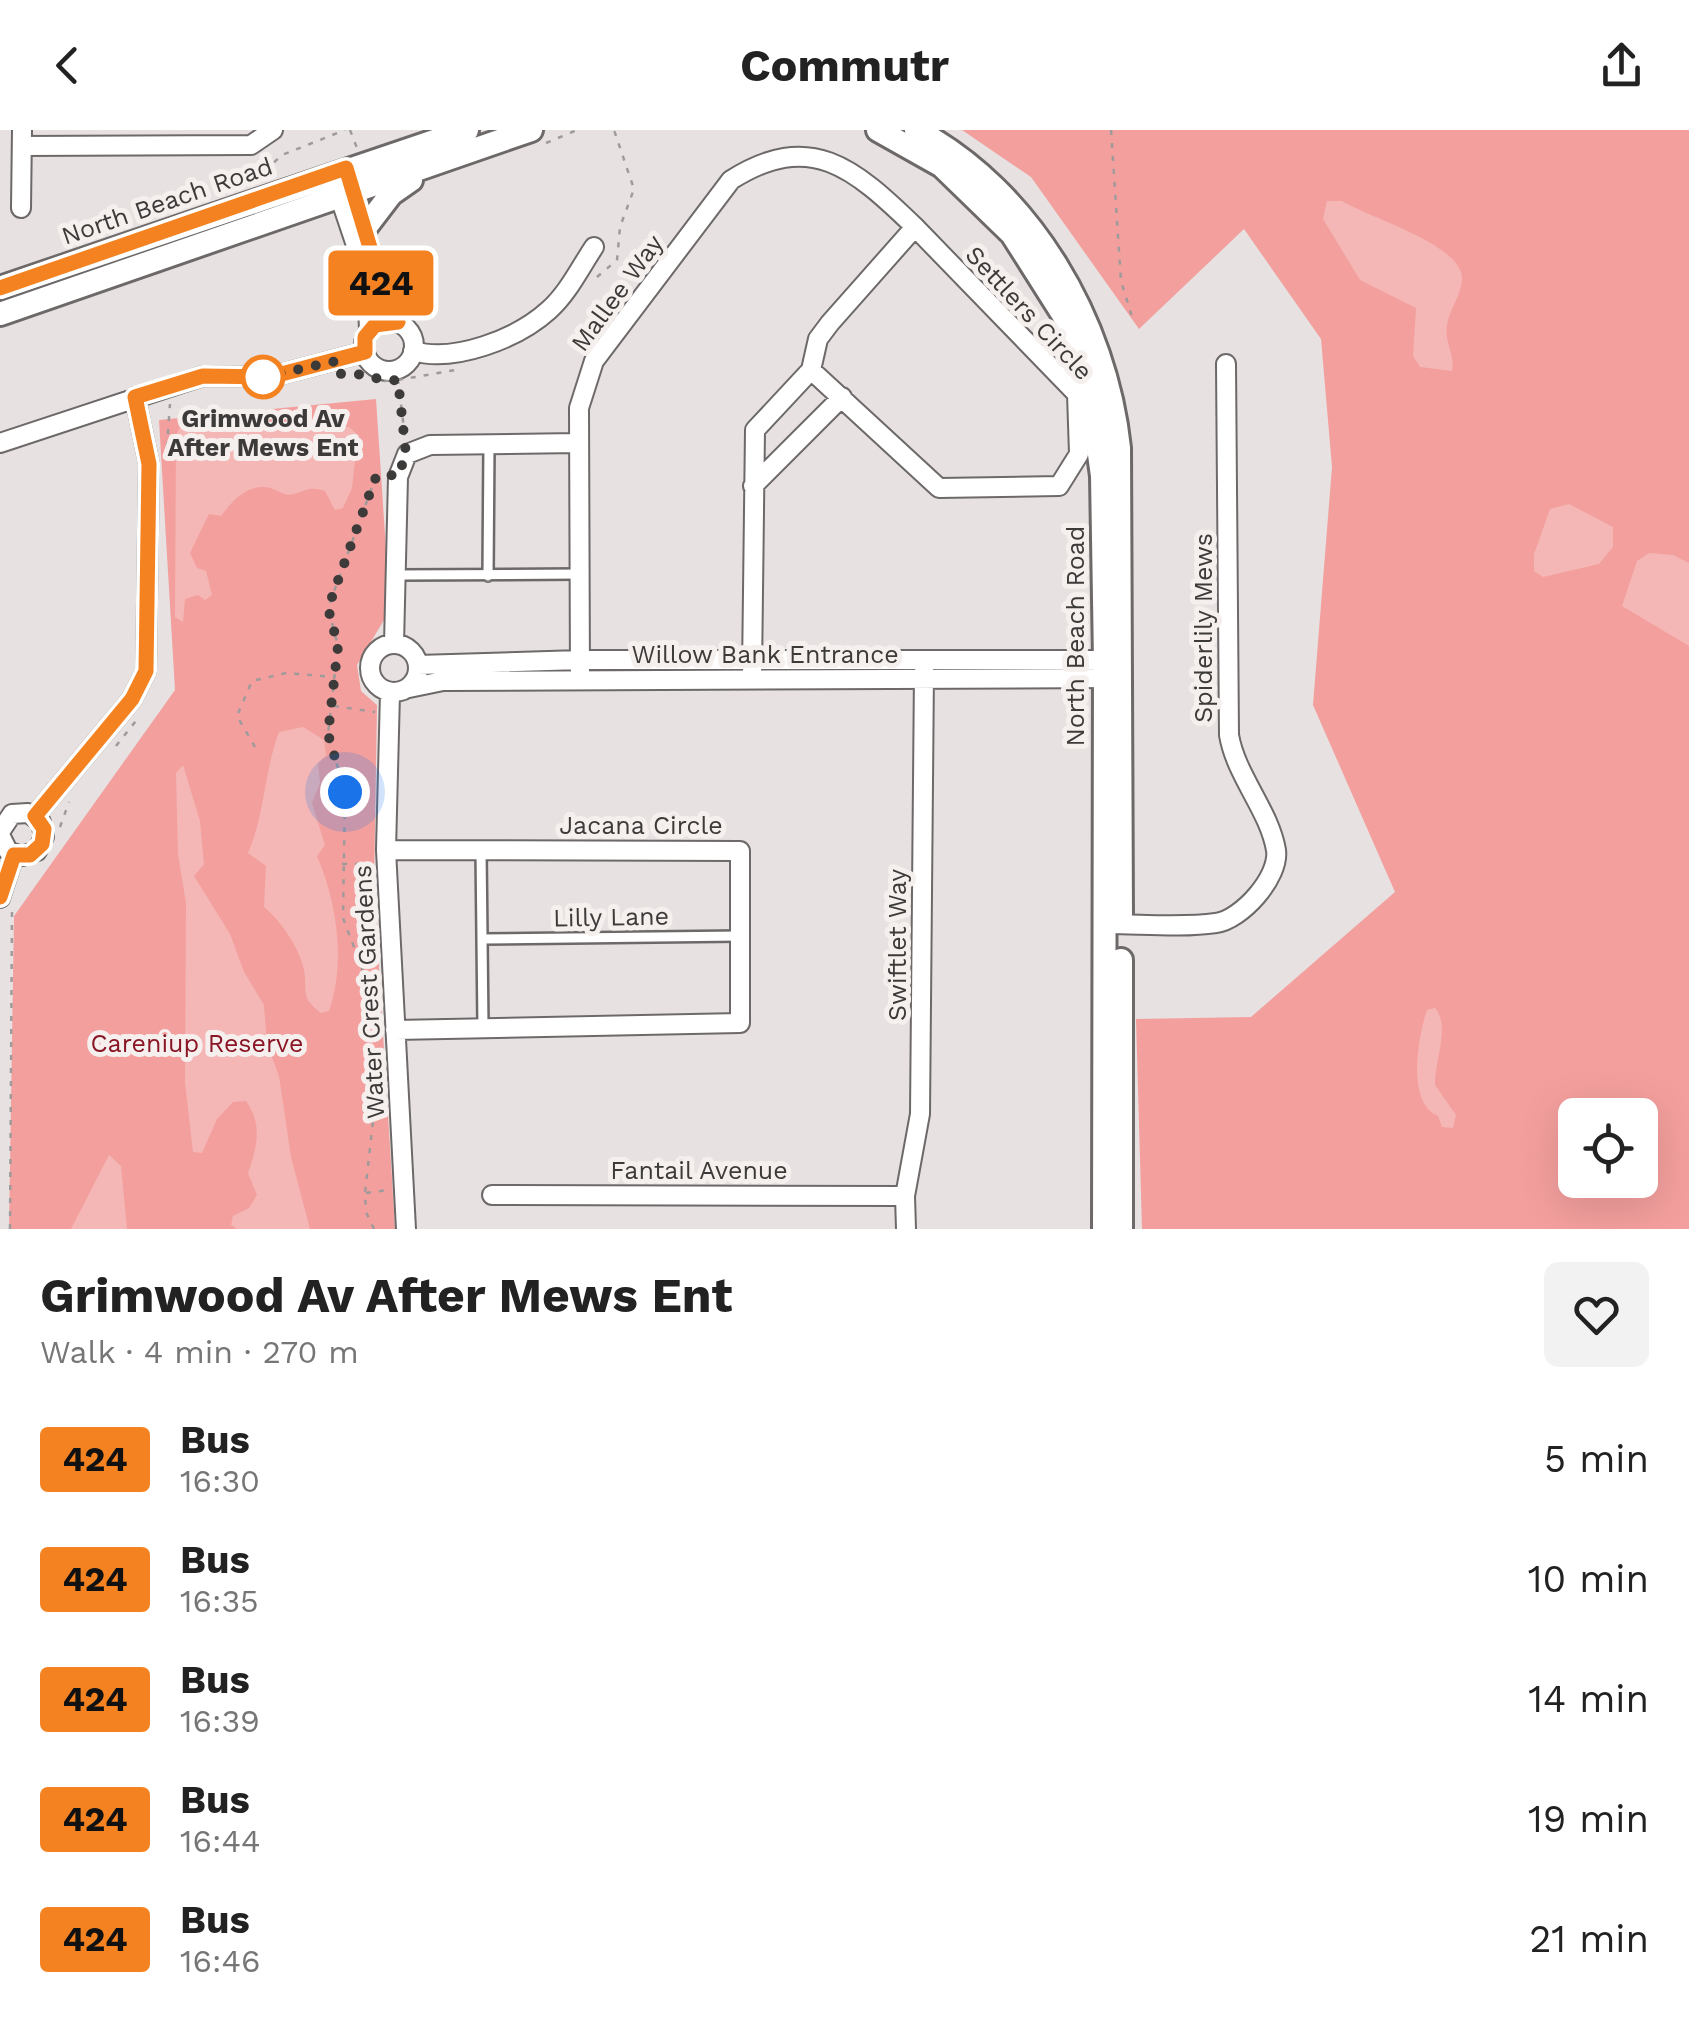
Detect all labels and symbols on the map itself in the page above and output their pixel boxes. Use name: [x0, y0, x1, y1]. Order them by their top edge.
street label: North Beach Road: [58, 151, 276, 251]
street label: Mallee Way: [565, 229, 669, 357]
street label: Settlers Circle: [960, 240, 1098, 386]
line badge: 424: [324, 250, 438, 316]
marker: Grimwood Av After Mews Ent: [242, 356, 284, 398]
place label: Grimwood Av After Mews Ent: [168, 404, 359, 462]
street label: North Beach Road: [1061, 525, 1090, 747]
street label: Spiderlily Mews: [1189, 533, 1218, 723]
street label: Willow Bank Entrance: [631, 640, 899, 669]
your location: [320, 767, 370, 817]
street label: Jacana Circle: [559, 811, 723, 840]
street label: Water Crest Gardens: [348, 864, 390, 1120]
street label: Swiftlet Way: [883, 869, 912, 1021]
street label: Lilly Lane: [553, 901, 669, 933]
park label: Careniup Reserve: [90, 1029, 304, 1058]
street label: Fantail Avenue: [610, 1156, 788, 1185]

